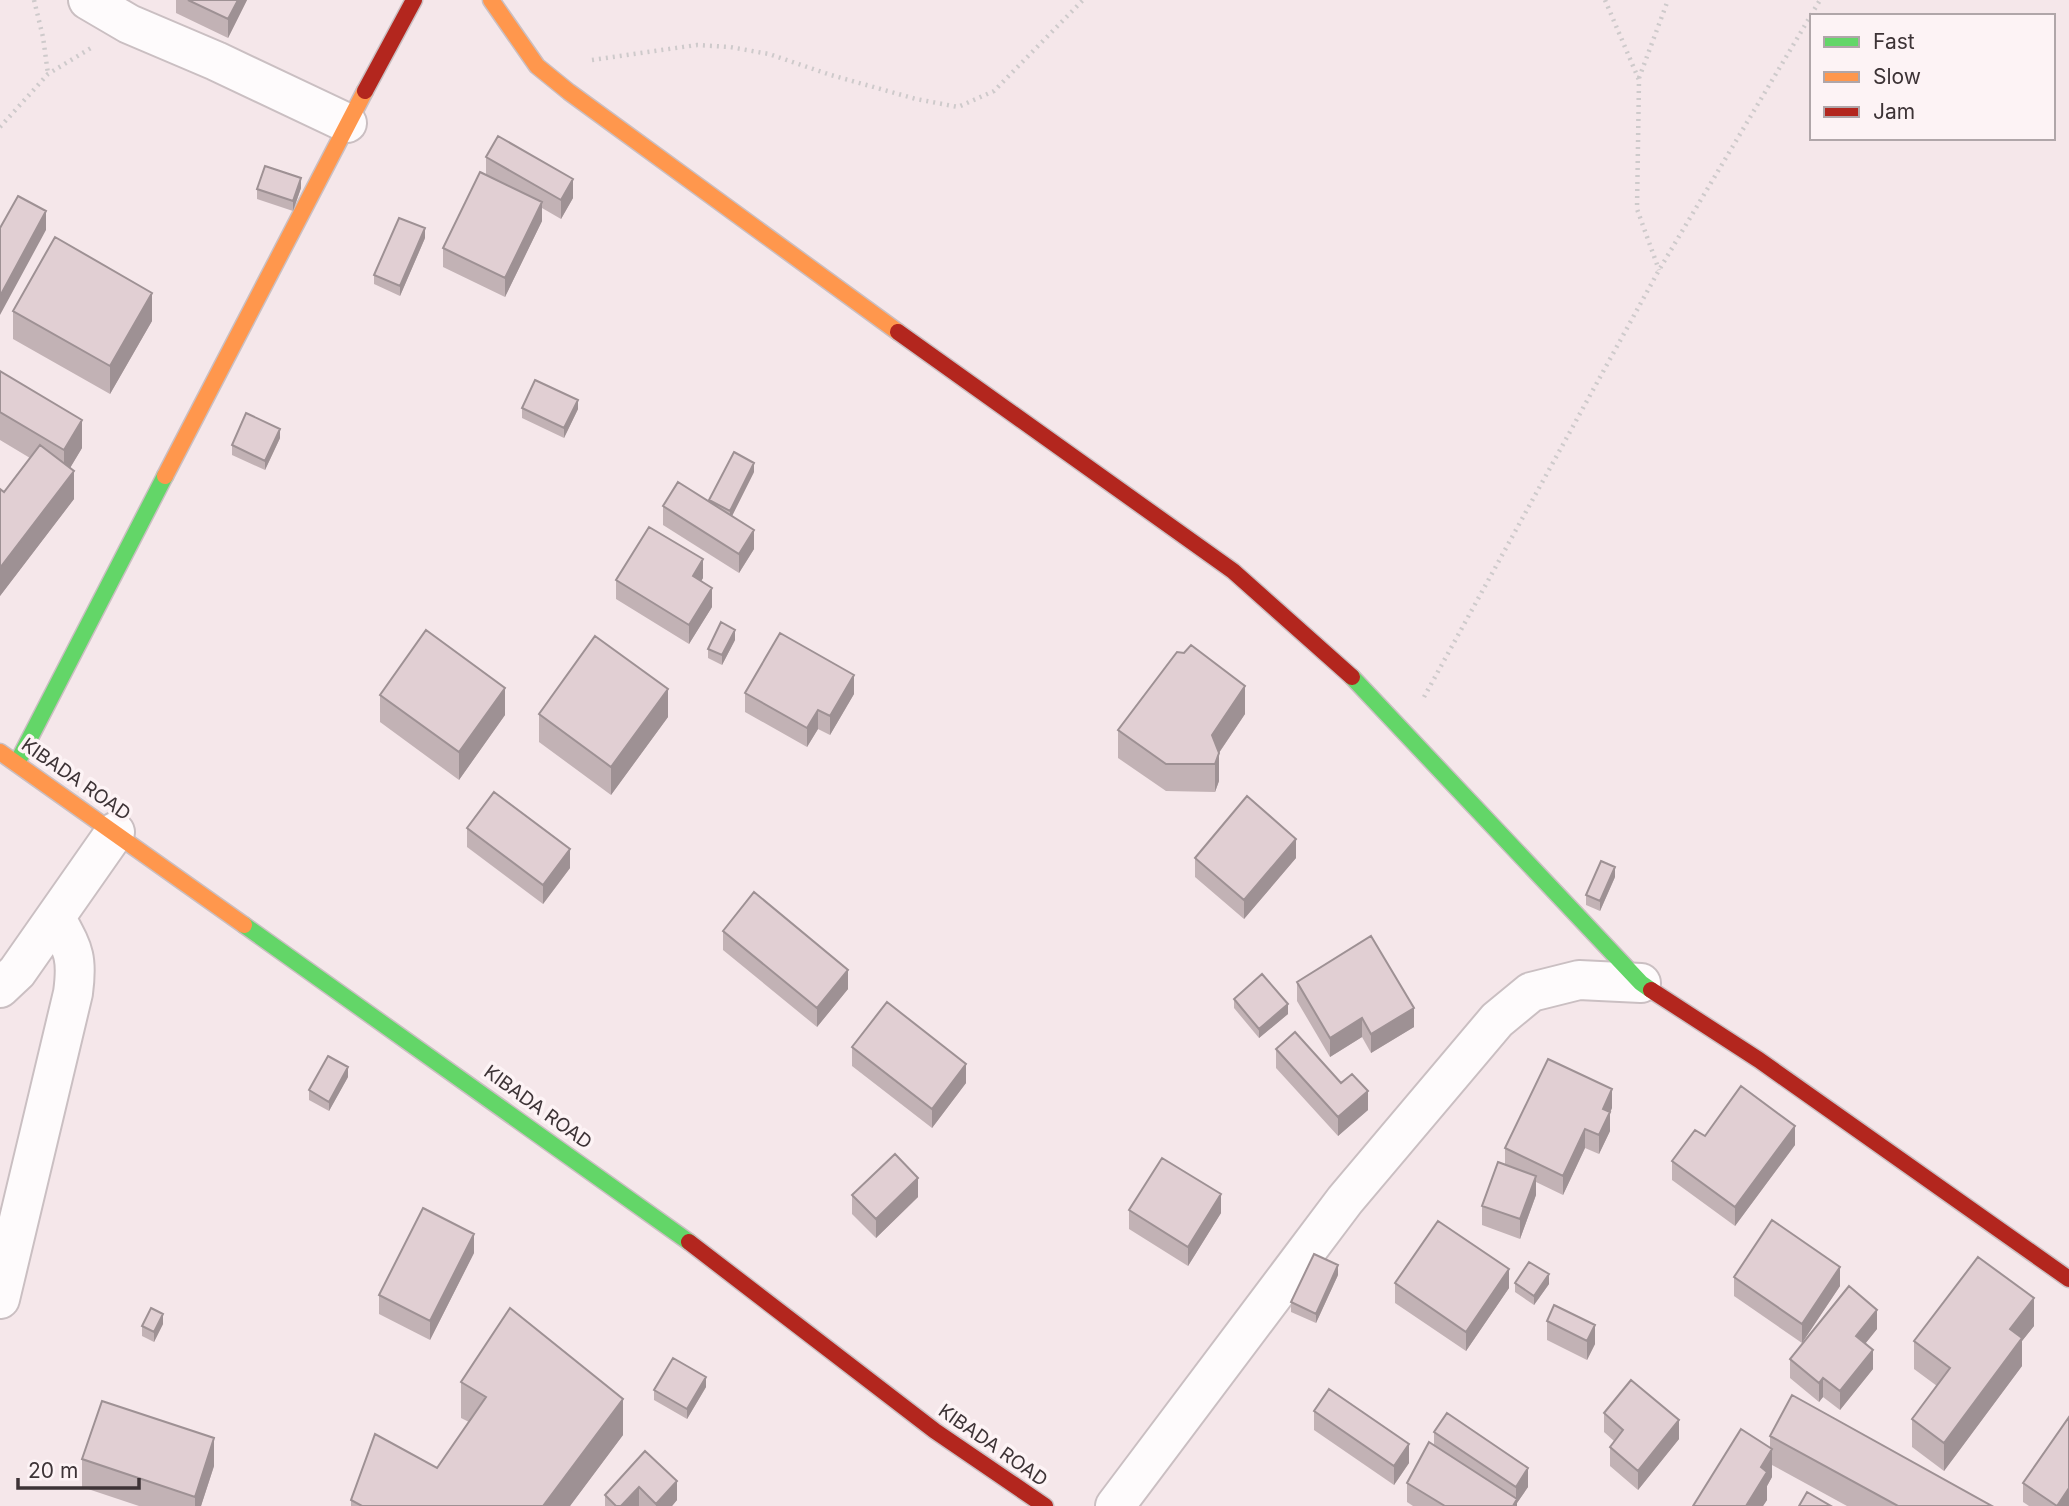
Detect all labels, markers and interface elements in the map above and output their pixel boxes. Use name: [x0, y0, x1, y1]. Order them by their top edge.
legend: [1810, 14, 2055, 140]
text: Fast: [1873, 29, 1915, 54]
text: Slow: [1873, 64, 1921, 89]
text: Jam: [1873, 99, 1915, 124]
street label: KIBADA ROAD: [17, 733, 135, 825]
street label: KIBADA ROAD: [480, 1060, 596, 1154]
street label: KIBADA ROAD: [934, 1399, 1052, 1491]
scale bar: [18, 1446, 138, 1490]
text: 20 m: [28, 1458, 78, 1483]

